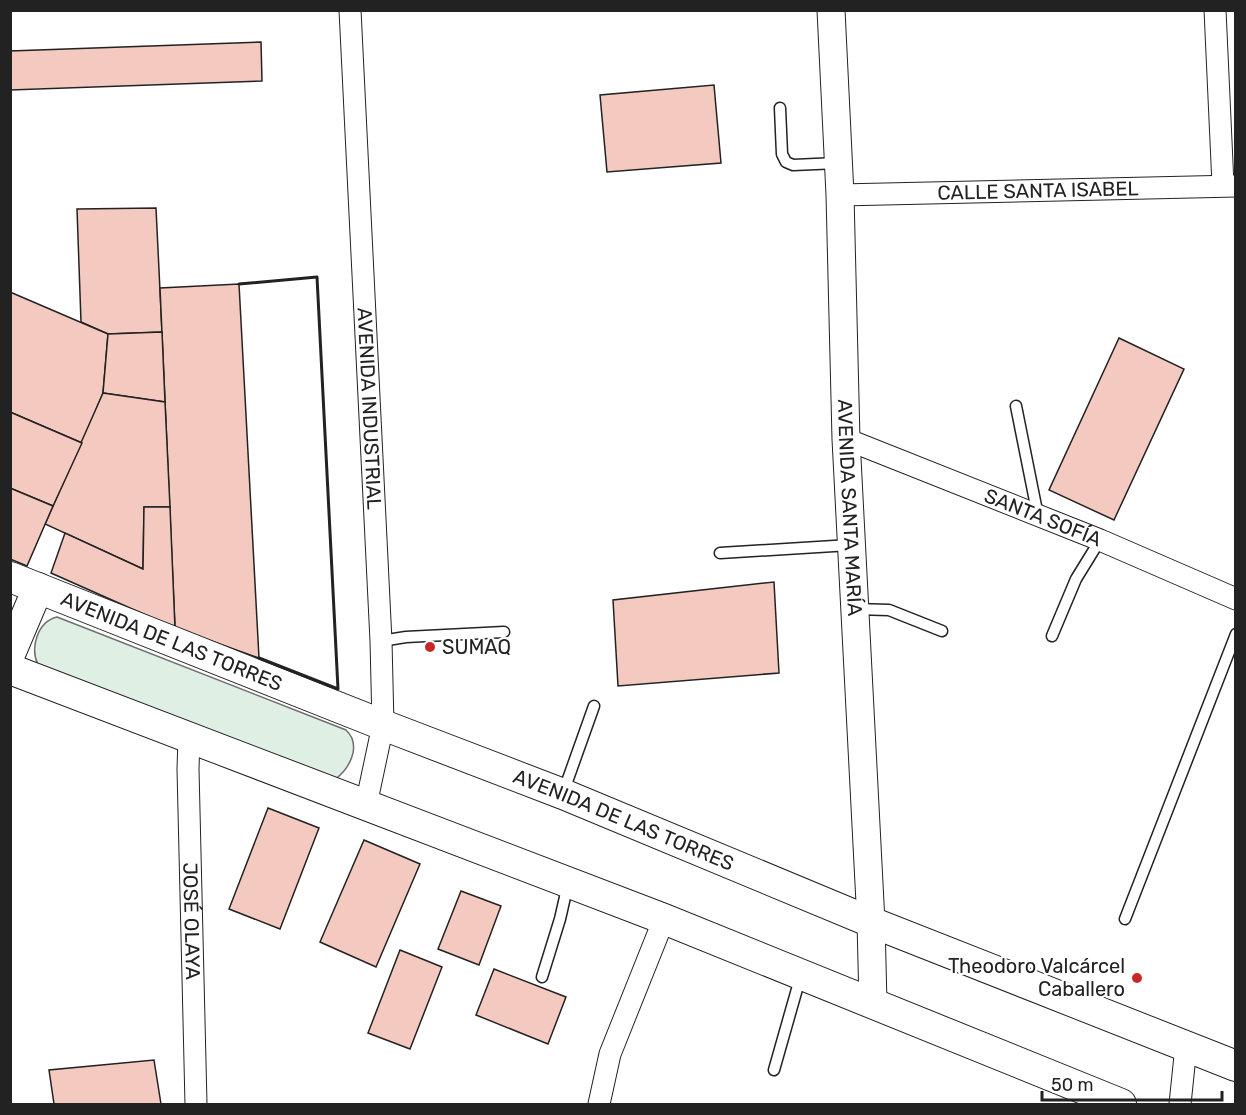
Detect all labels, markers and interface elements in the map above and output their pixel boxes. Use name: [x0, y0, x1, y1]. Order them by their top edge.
street label: CALLE SANTA ISABEL: [937, 176, 1139, 205]
street label: AVENIDA INDUSTRIAL: [353, 307, 387, 510]
street label: AVENIDA SANTA MARÍA: [833, 399, 867, 617]
street label: SANTA SOFÍA: [981, 483, 1105, 551]
street label: AVENIDA DE LAS TORRES: [58, 586, 286, 696]
place label: SUMAQ: [442, 635, 511, 659]
marker: SUMAQ: [423, 640, 437, 654]
street label: AVENIDA DE LAS TORRES: [510, 764, 738, 876]
street label: JOSÉ OLAYA: [178, 862, 205, 980]
place label: Theodoro Valcárcel Caballero: [948, 954, 1125, 1001]
marker: Theodoro Valcárcel Caballero: [1130, 971, 1144, 985]
scale bar: [1042, 1064, 1222, 1102]
text: 50 m: [1051, 1074, 1094, 1096]

